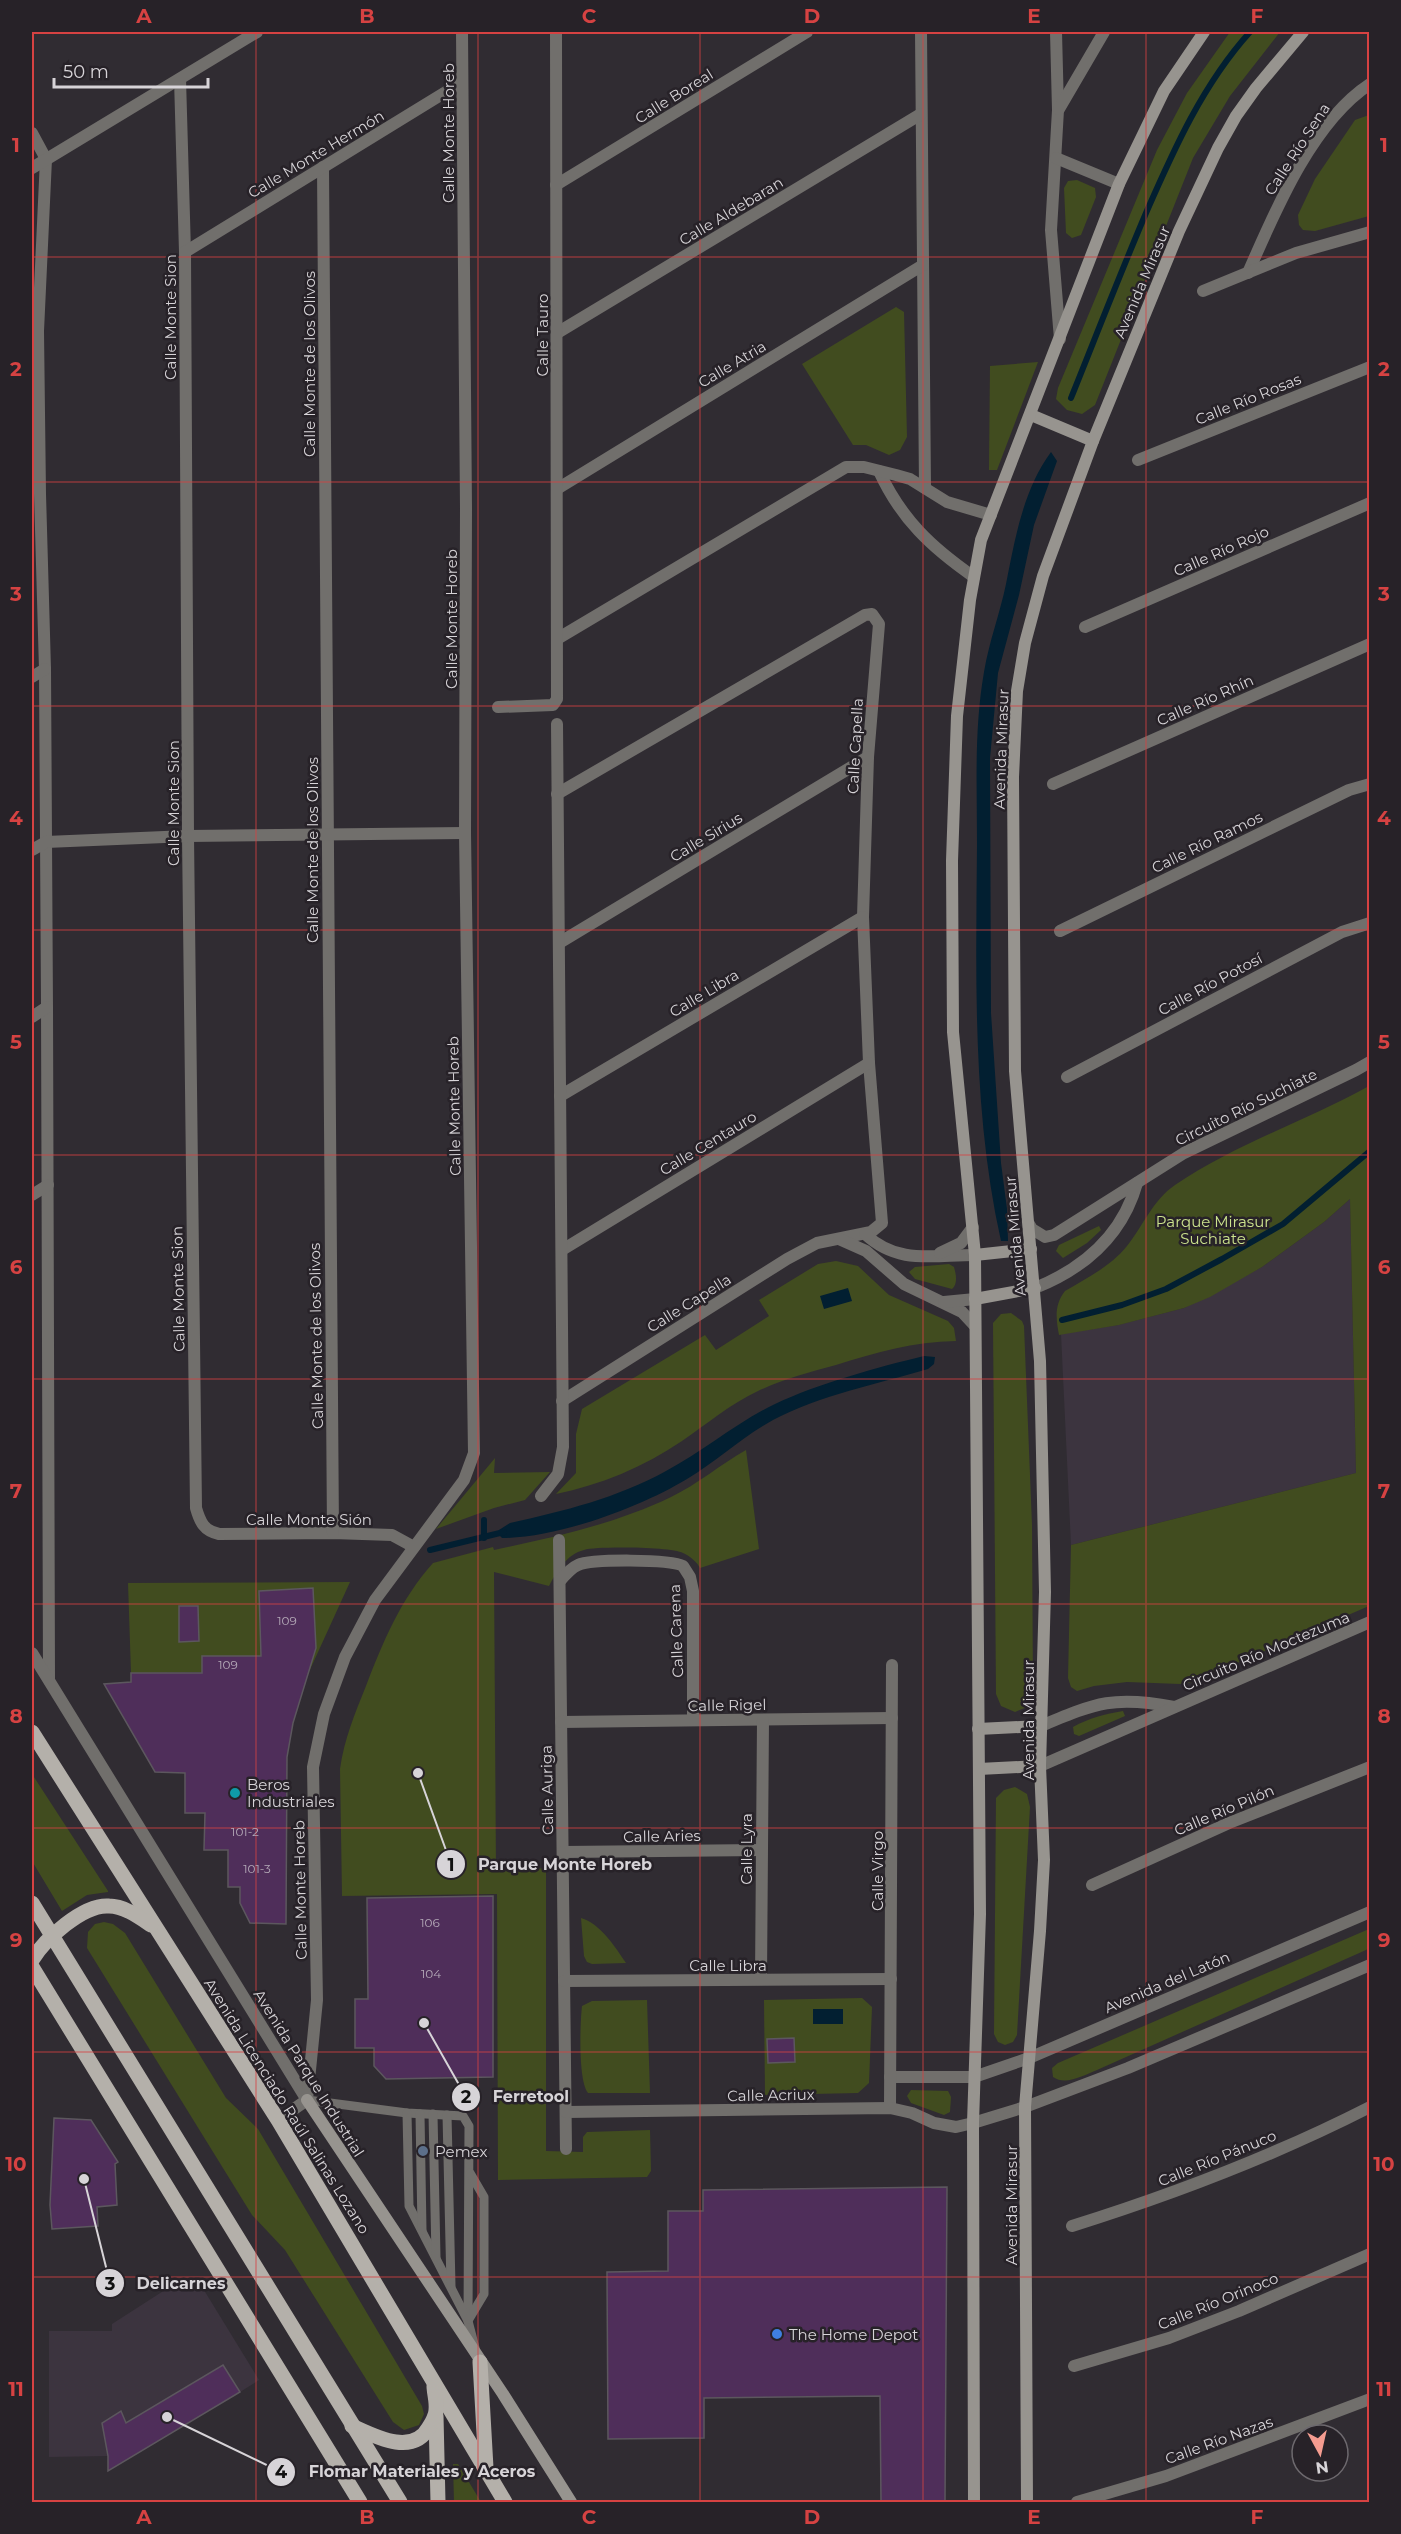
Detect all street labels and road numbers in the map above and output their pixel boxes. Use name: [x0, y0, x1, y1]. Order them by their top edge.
street label: Calle Monte Horeb: [439, 63, 458, 203]
street label: Calle Boreal: [631, 64, 717, 128]
street label: Calle Río Sena: [1260, 99, 1334, 199]
street label: Calle Monte Hermón: [244, 106, 388, 202]
street label: Calle Aldebaran: [676, 173, 786, 249]
street label: Avenida Mirasur: [1110, 223, 1174, 341]
street label: Calle Monte Sion: [161, 254, 180, 380]
street label: Calle Monte de los Olivos: [300, 271, 319, 457]
street label: Calle Tauro: [533, 294, 552, 376]
street label: Calle Atria: [695, 336, 769, 392]
street label: Calle Río Rosas: [1192, 369, 1304, 429]
street label: Calle Río Rojo: [1170, 522, 1272, 580]
street label: Calle Monte Horeb: [442, 549, 461, 689]
street label: Calle Río Rhín: [1154, 670, 1256, 730]
street label: Avenida Mirasur: [989, 688, 1013, 810]
street label: Calle Capella: [843, 698, 867, 794]
street label: Calle Monte Sion: [164, 740, 183, 866]
street label: Calle Monte de los Olivos: [303, 757, 322, 943]
street label: Calle Río Ramos: [1149, 807, 1265, 877]
street label: Calle Sirius: [666, 808, 746, 866]
street label: Calle Río Potosí: [1155, 948, 1266, 1019]
street label: Calle Libra: [666, 965, 742, 1021]
street label: Calle Monte Horeb: [443, 1036, 465, 1176]
street label: Circuito Río Suchiate: [1172, 1064, 1320, 1150]
street label: Calle Centauro: [656, 1107, 760, 1179]
street label: Avenida Mirasur: [1000, 1175, 1030, 1297]
street label: Calle Monte Sion: [167, 1226, 189, 1352]
street label: Calle Monte de los Olivos: [305, 1243, 327, 1429]
street label: Calle Capella: [643, 1270, 735, 1336]
street label: Calle Monte Sión: [246, 1510, 372, 1529]
street label: Calle Carena: [665, 1584, 687, 1678]
street label: Circuito Río Moctezuma: [1180, 1607, 1352, 1695]
street label: Avenida Mirasur: [1019, 1660, 1038, 1780]
street label: Calle Rigel: [687, 1695, 767, 1715]
street label: Calle Auriga: [537, 1745, 557, 1835]
street label: Calle Río Pilón: [1171, 1780, 1277, 1840]
street label: Calle Lyra: [737, 1813, 756, 1885]
street label: Calle Monte Horeb: [289, 1820, 311, 1960]
street label: Calle Aries: [623, 1826, 701, 1846]
street label: Calle Virgo: [868, 1831, 887, 1911]
street label: Avenida del Latón: [1101, 1947, 1233, 2017]
street label: Calle Libra: [689, 1956, 767, 1975]
street label: Avenida Licenciado Raúl Salinas Lozano: [200, 1975, 374, 2237]
street label: Avenida Parque Industrial: [250, 1986, 368, 2160]
street label: Calle Acriux: [727, 2085, 815, 2105]
street label: Calle Río Pánuco: [1155, 2126, 1279, 2190]
street label: Avenida Mirasur: [1002, 2145, 1021, 2265]
street label: Calle Río Orinoco: [1155, 2268, 1281, 2334]
street label: Calle Río Nazas: [1162, 2412, 1276, 2468]

